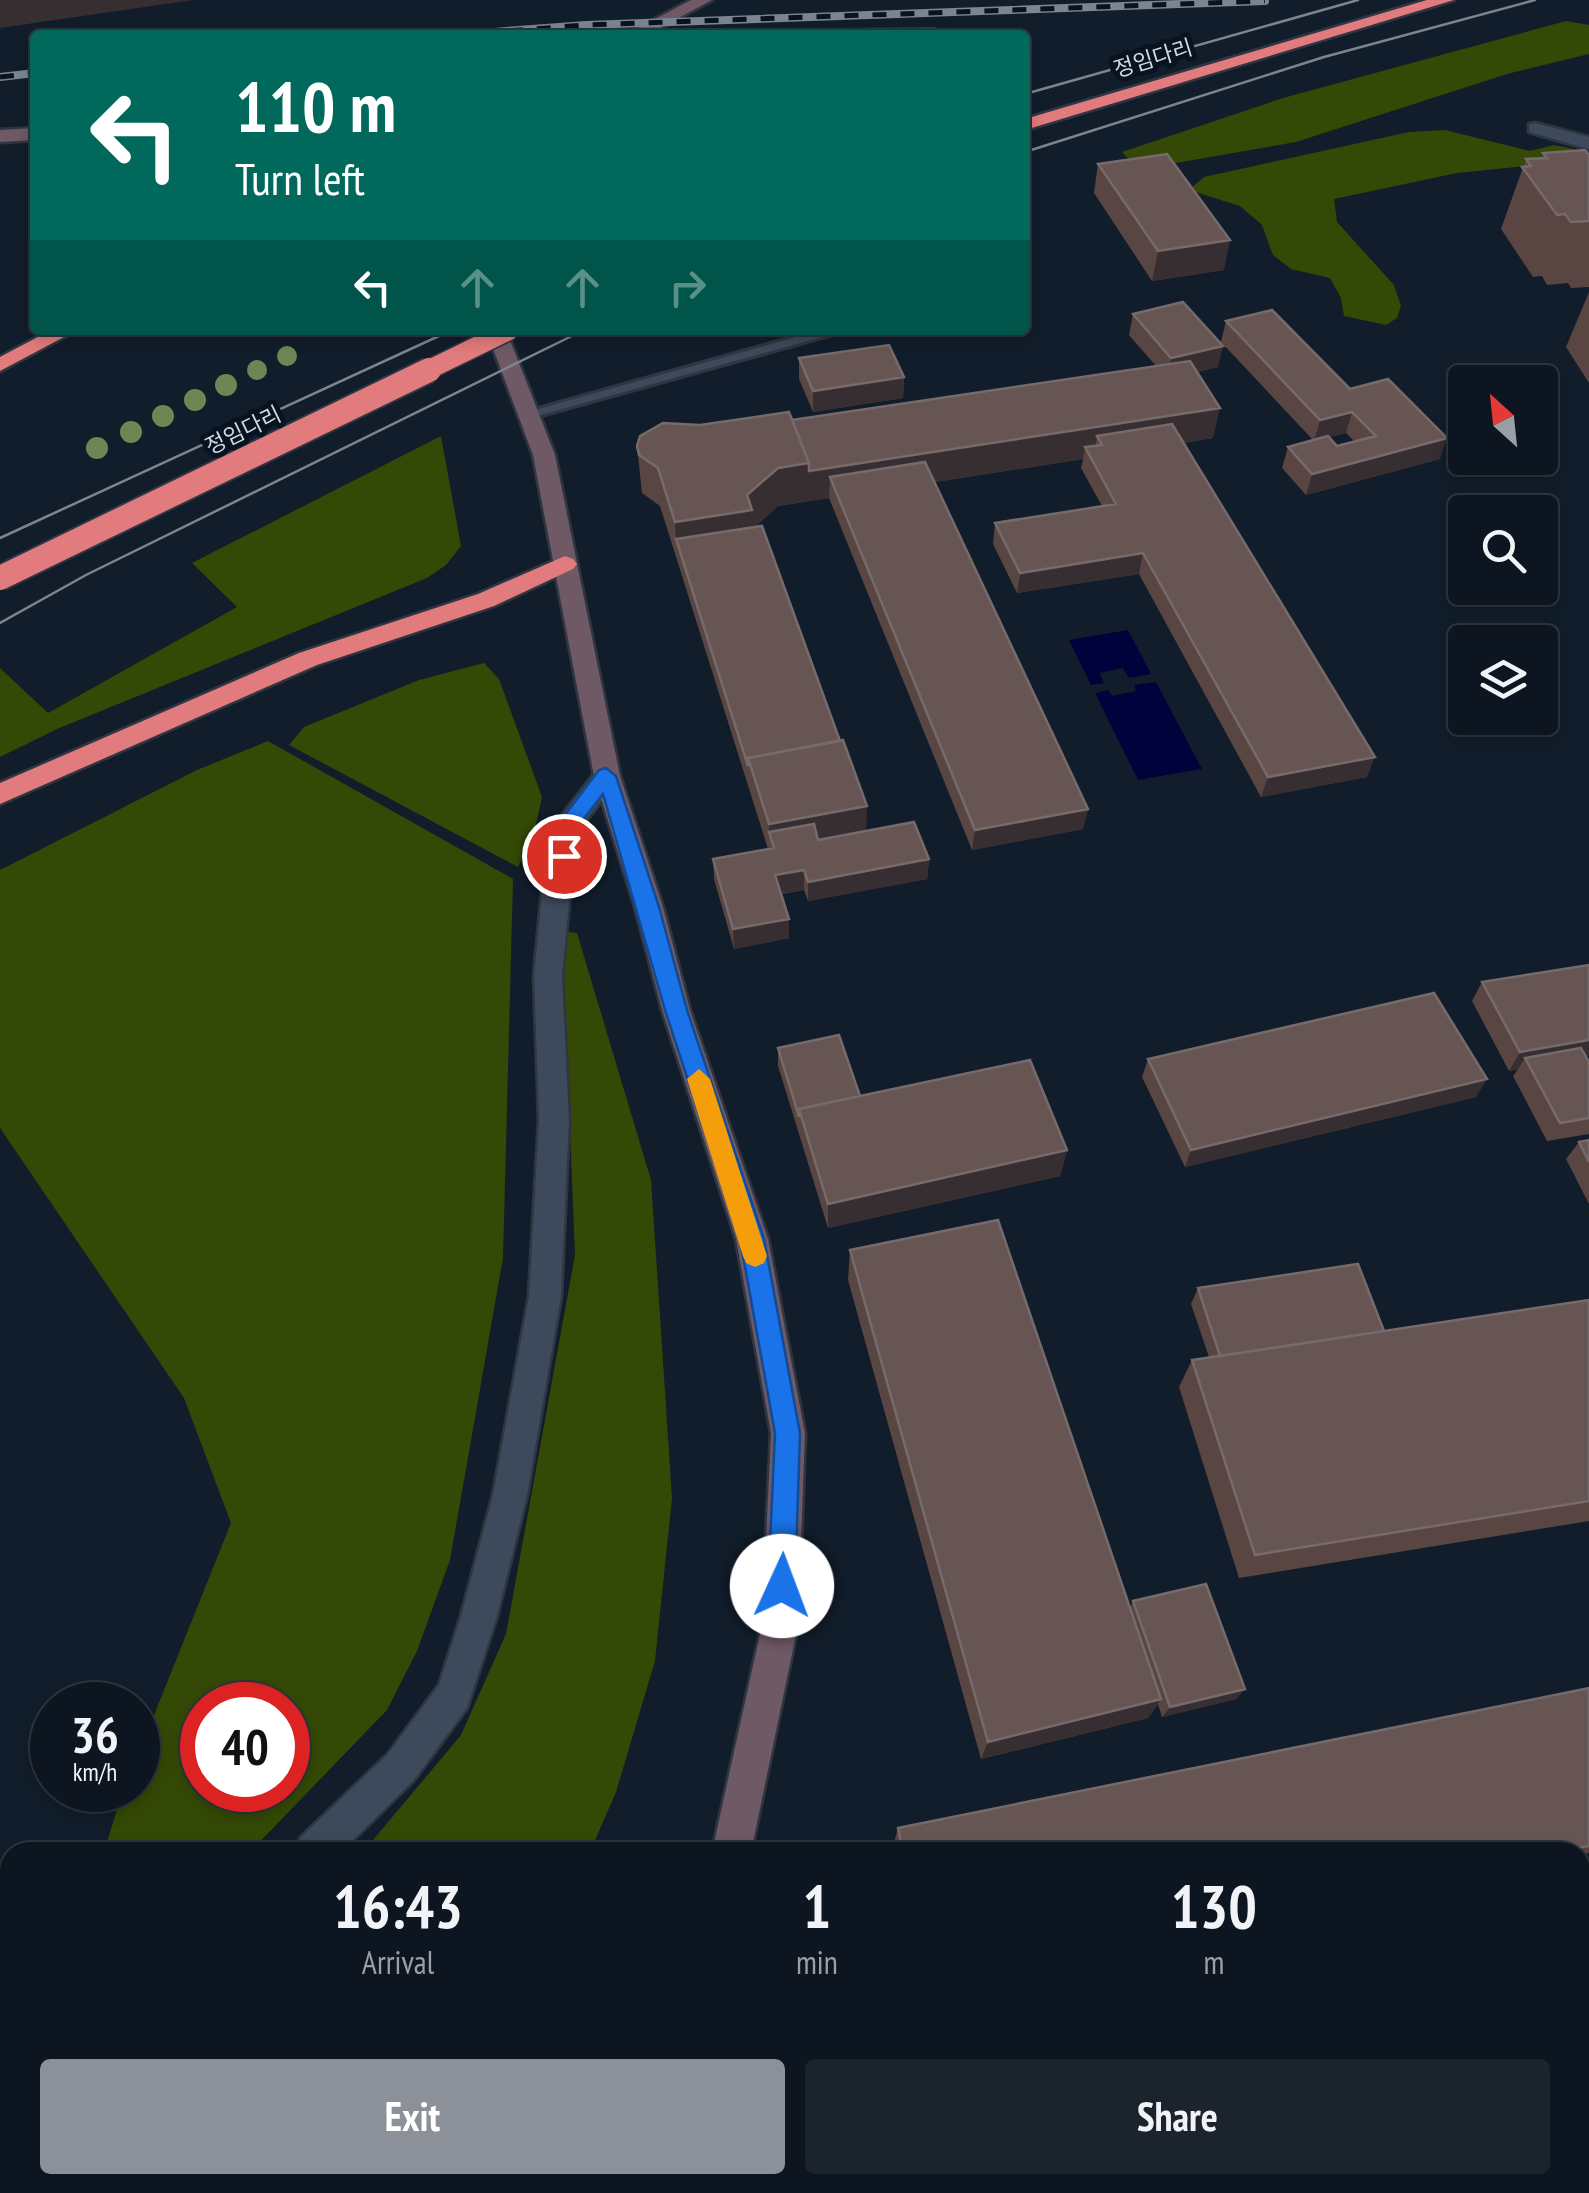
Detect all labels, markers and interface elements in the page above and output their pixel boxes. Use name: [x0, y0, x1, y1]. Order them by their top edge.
street label: 정임다리: [1110, 33, 1196, 83]
text: 110 m: [235, 61, 396, 151]
icon: left: [70, 70, 200, 200]
text: Turn left: [235, 149, 365, 207]
icon: left: [345, 260, 400, 315]
icon: ahead: [450, 260, 505, 315]
icon: ahead: [555, 260, 610, 315]
icon: right: [660, 260, 715, 315]
north arrow: [1448, 365, 1558, 475]
map controls: [1448, 365, 1558, 735]
street label: 정임다리: [200, 400, 286, 460]
button: search: [1448, 495, 1558, 605]
button: layers: [1448, 625, 1558, 735]
pin: [522, 814, 607, 899]
icon: arrive: [537, 829, 592, 884]
position arrow: [730, 1534, 834, 1638]
speed limit sign: 40: [180, 1682, 310, 1812]
text: 36: [71, 1702, 119, 1767]
text: km/h: [73, 1756, 117, 1788]
text: 16:43: [333, 1867, 463, 1945]
text: 1: [803, 1867, 831, 1945]
text: 130: [1171, 1867, 1257, 1945]
text: Arrival: [362, 1941, 434, 1983]
text: min: [796, 1941, 838, 1983]
text: m: [1203, 1941, 1224, 1983]
button: Exit: [40, 2059, 785, 2174]
button: Share: [805, 2059, 1550, 2174]

